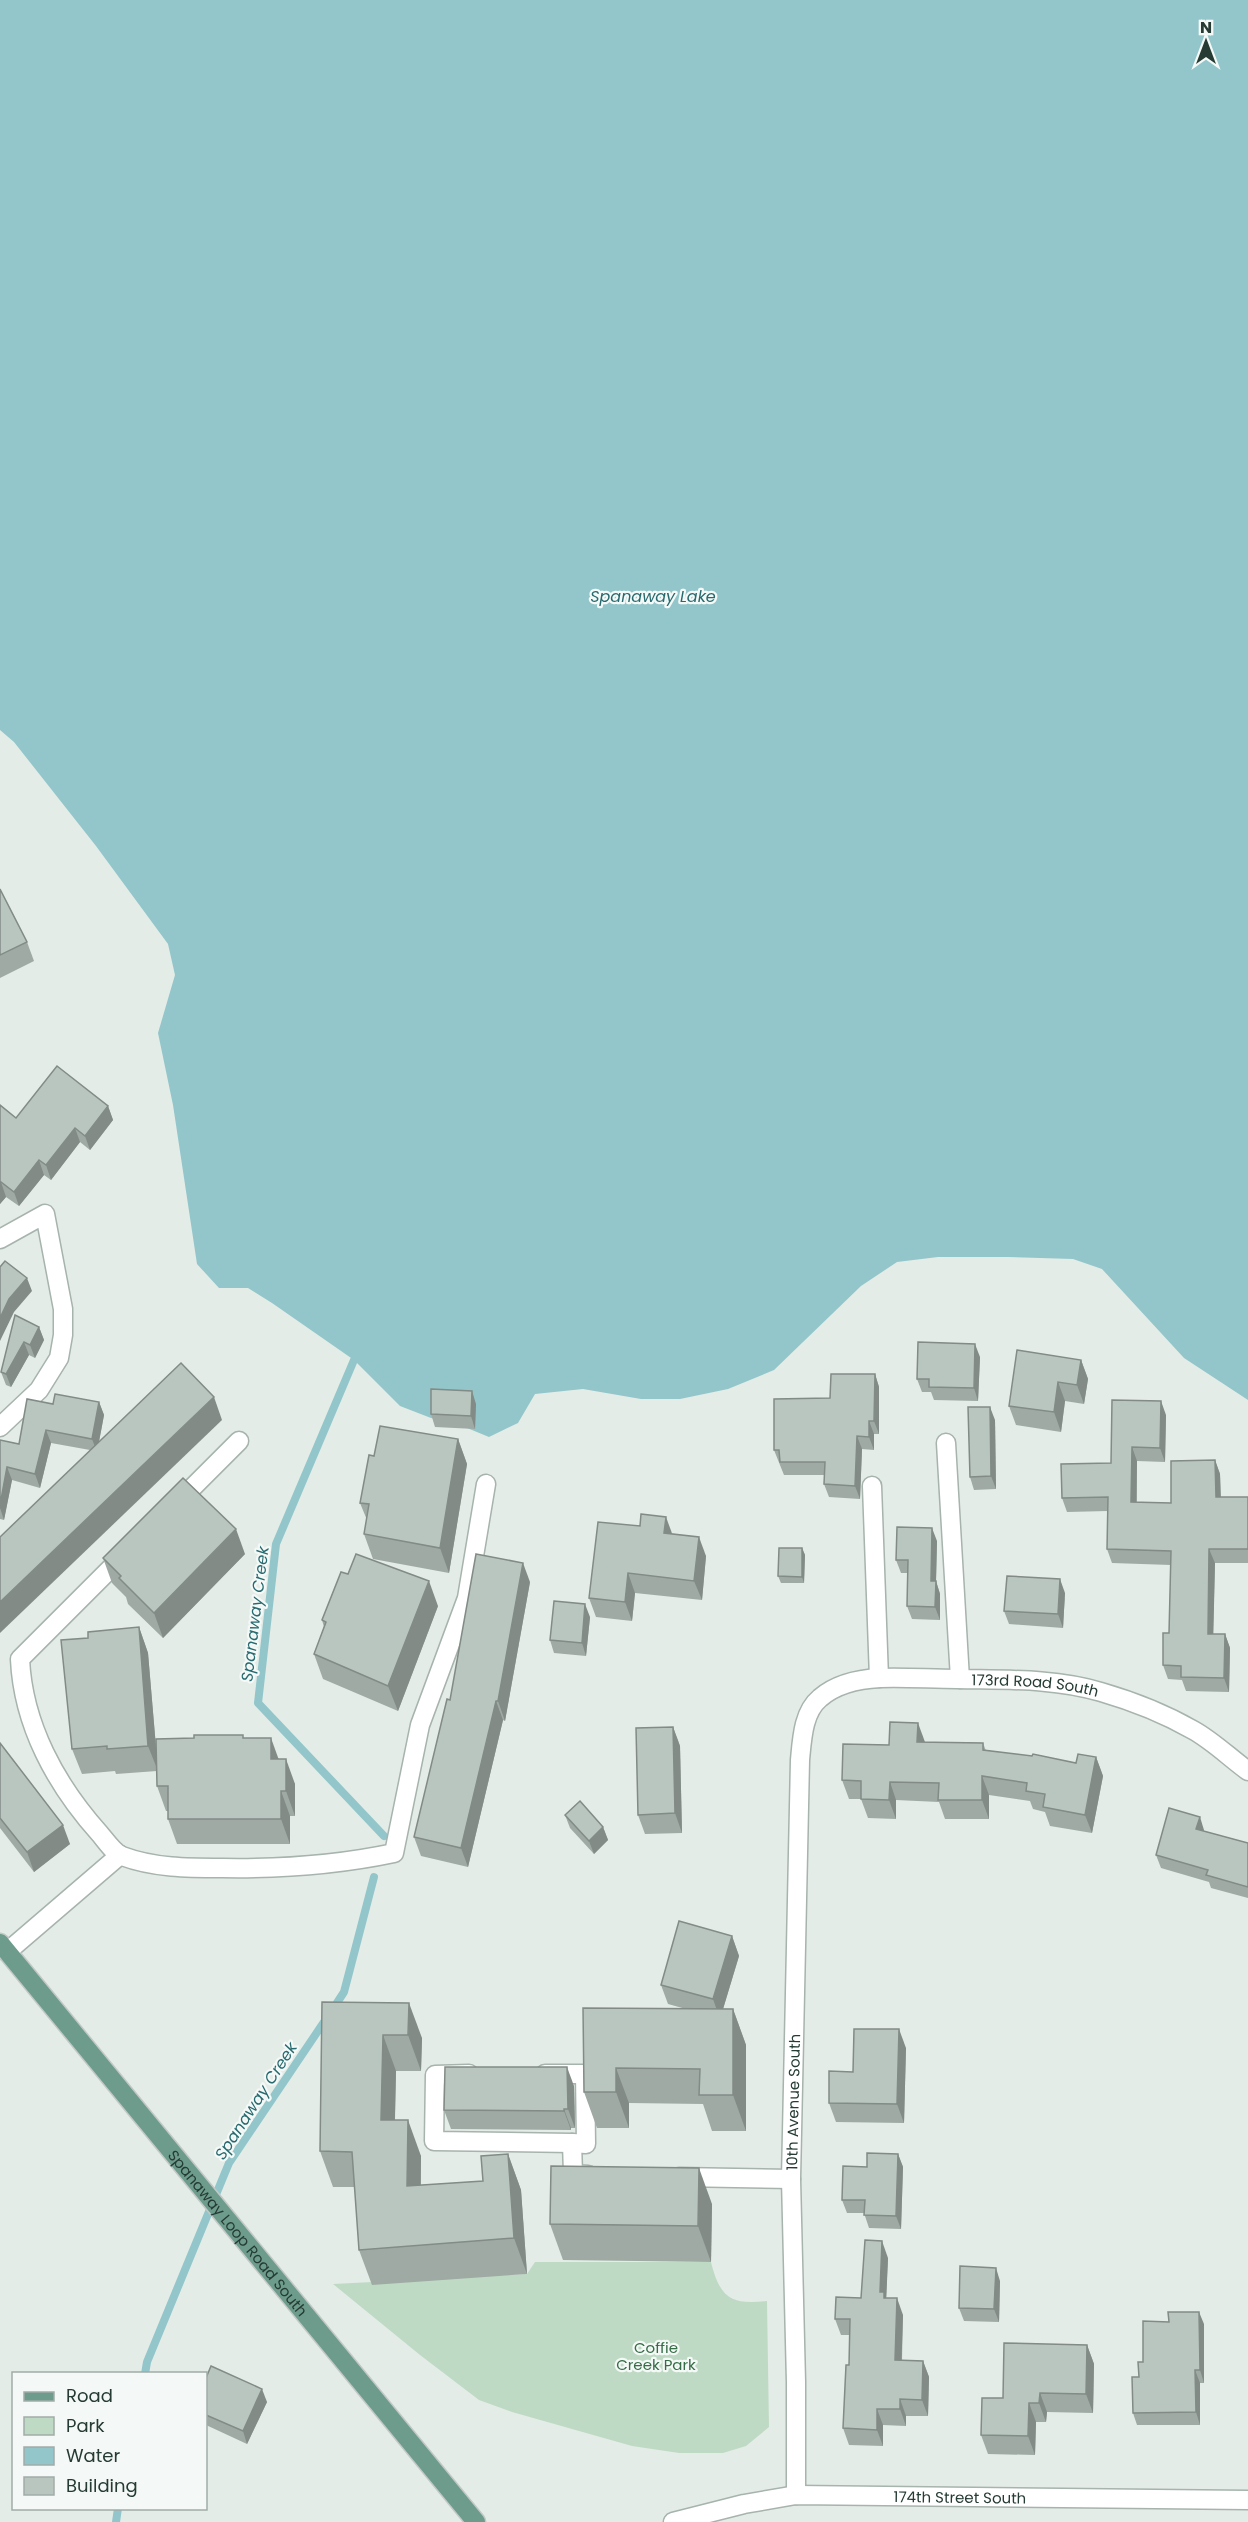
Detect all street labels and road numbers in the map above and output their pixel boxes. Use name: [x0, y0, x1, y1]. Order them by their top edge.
street label: 173rd Road South: [972, 1669, 1101, 1701]
street label: 10th Avenue South: [781, 2033, 805, 2171]
street label: Spanaway Loop Road South: [163, 2145, 313, 2320]
street label: 174th Street South: [894, 2486, 1026, 2508]

